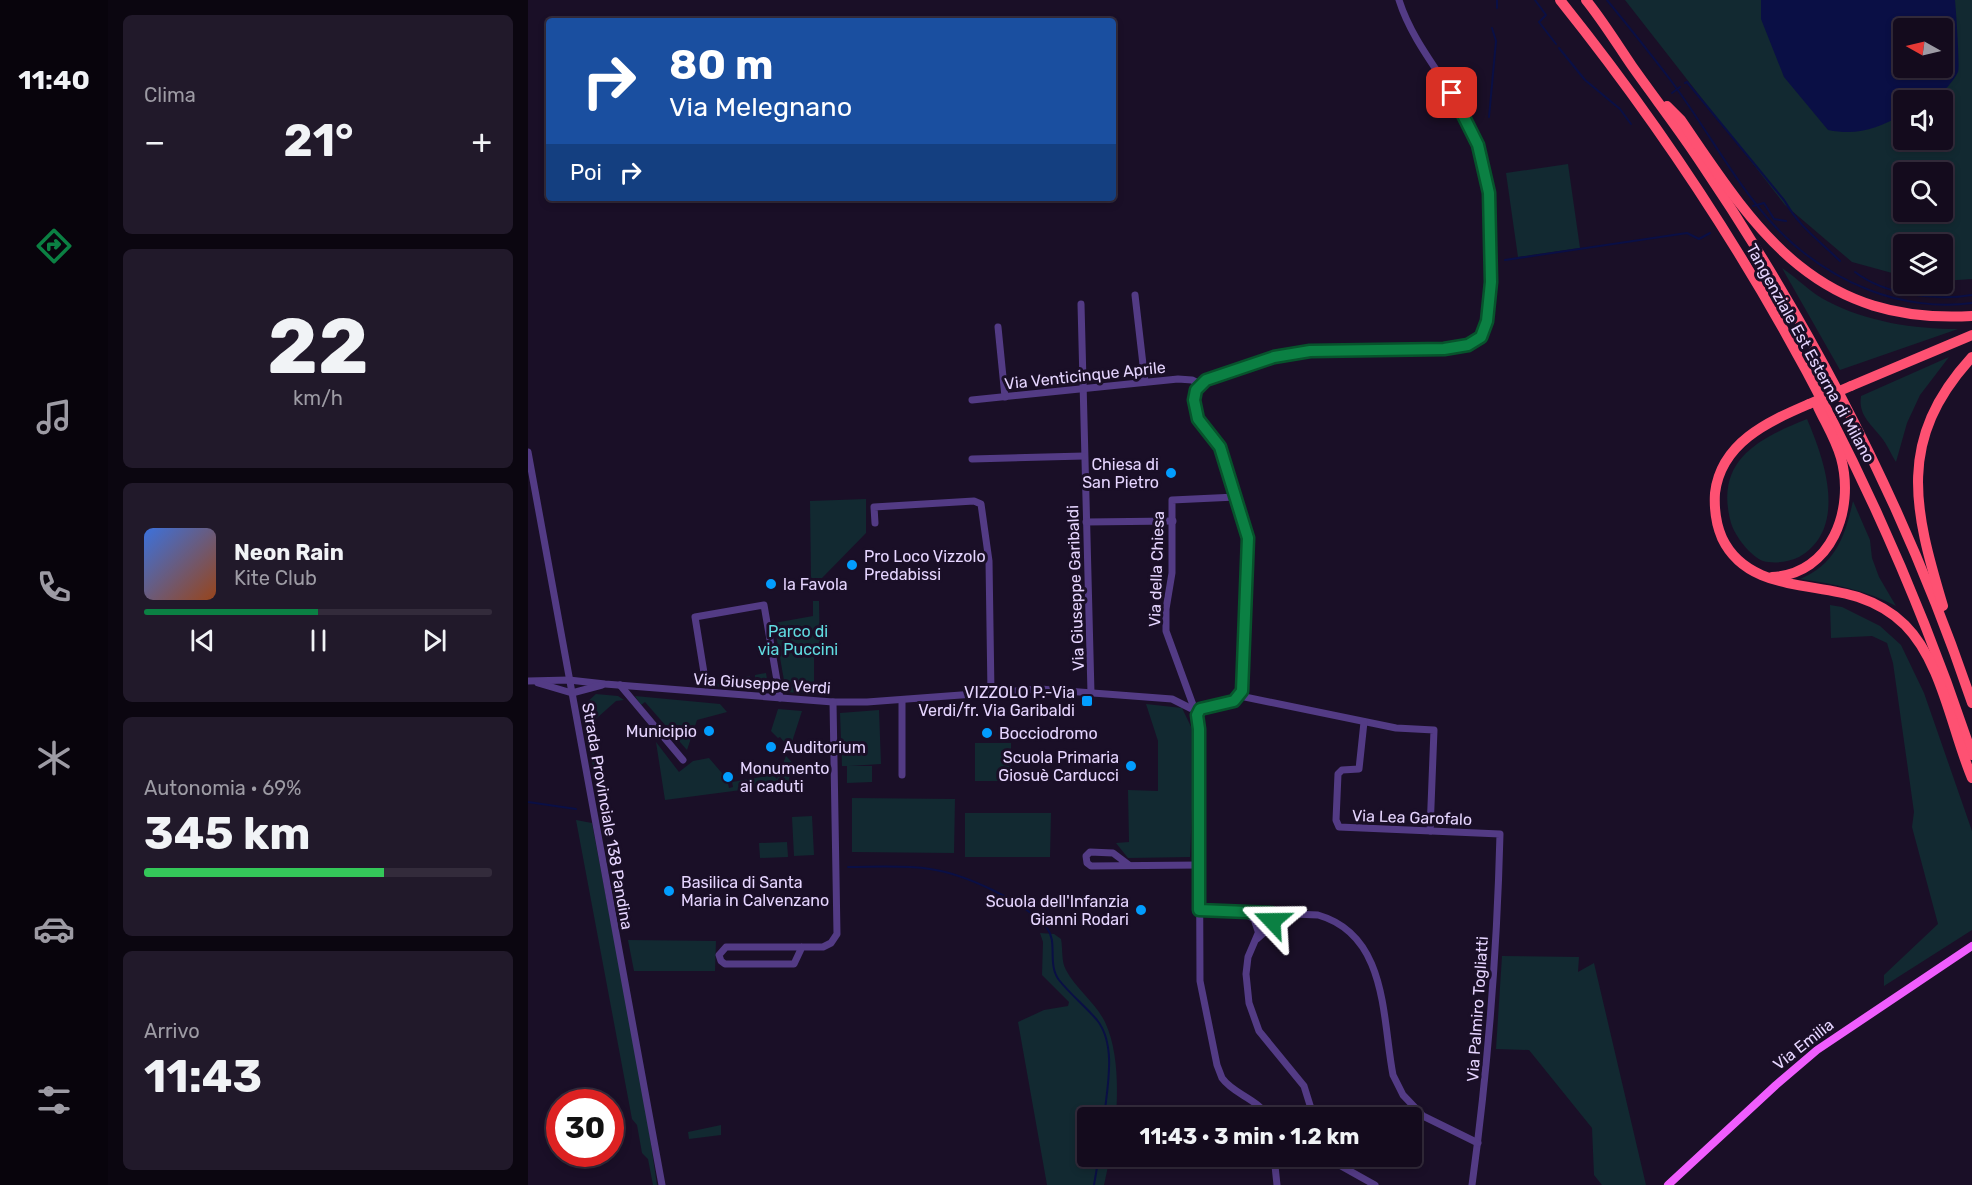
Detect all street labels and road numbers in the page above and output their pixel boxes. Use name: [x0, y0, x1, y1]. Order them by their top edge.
street label: Tangenziale Est Esterna di Milano: [1742, 241, 1879, 466]
street label: Via Venticinque Aprile: [1003, 358, 1167, 393]
street label: Via Giuseppe Garibaldi: [1063, 505, 1088, 671]
street label: Via della Chiesa: [1145, 511, 1168, 627]
street label: Via Giuseppe Verdi: [692, 669, 831, 698]
street label: Strada Provinciale 138 Pandina: [578, 701, 637, 931]
street label: Via Lea Garofalo: [1352, 806, 1472, 829]
street label: Via Palmiro Togliatti: [1463, 936, 1492, 1083]
street label: Via Emilia: [1769, 1015, 1837, 1074]

